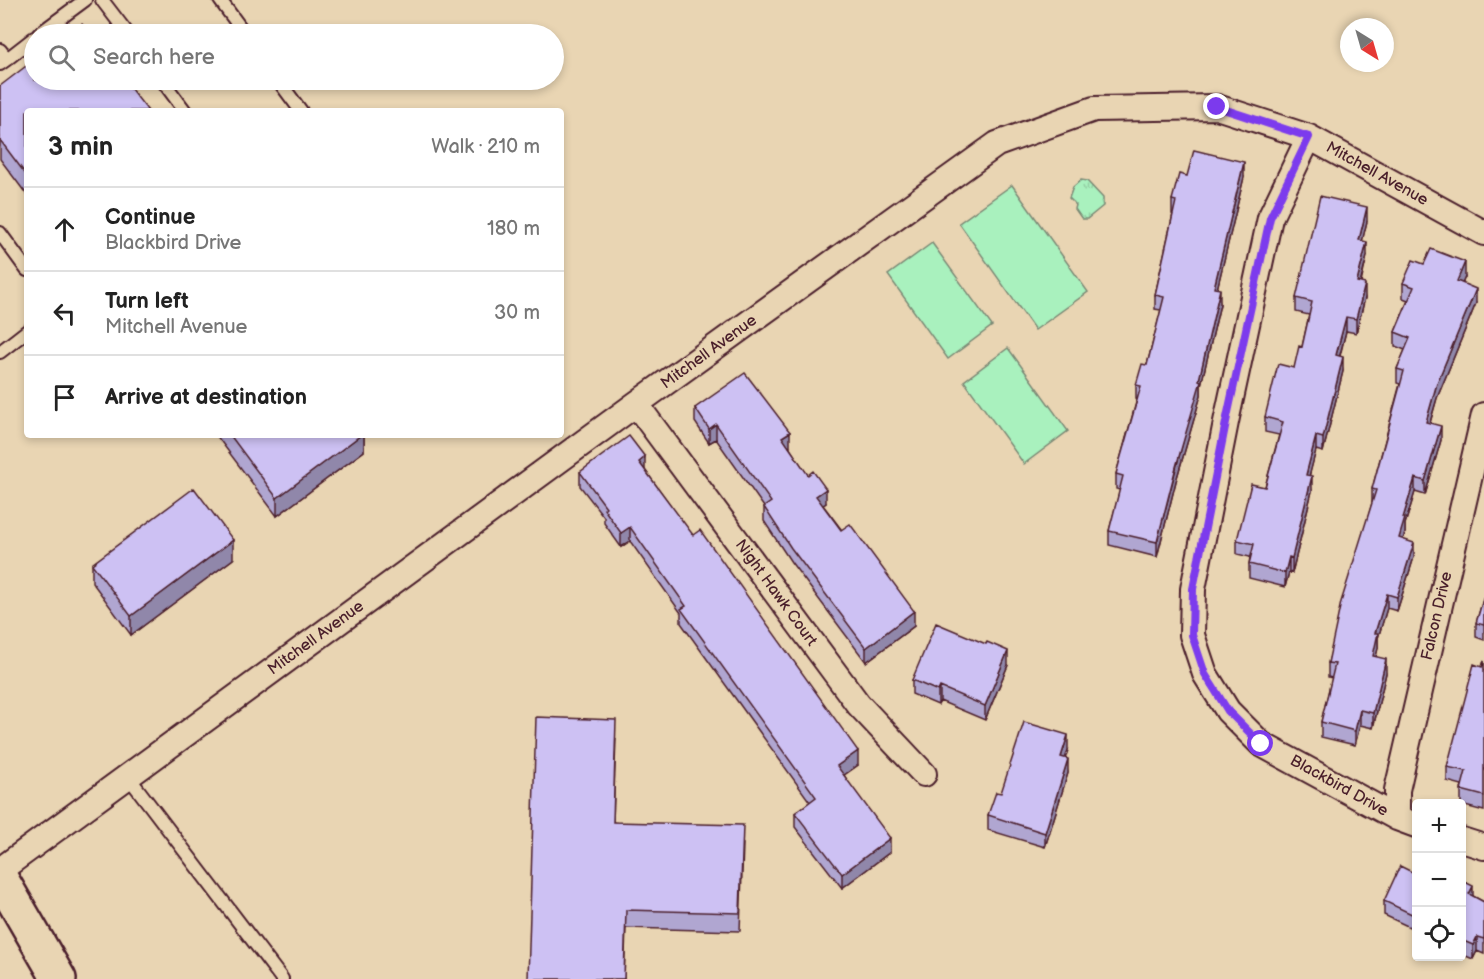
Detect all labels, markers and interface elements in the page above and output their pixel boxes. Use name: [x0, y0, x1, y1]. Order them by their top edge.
north arrow: [1340, 18, 1394, 72]
search box: [24, 24, 564, 90]
icon: search: [45, 41, 78, 74]
text: Search here: [93, 44, 215, 71]
route end: [1203, 93, 1229, 119]
text: 3 min: [48, 132, 113, 163]
text: Walk · 210 m: [431, 135, 540, 159]
street label: Mitchell Avenue: [1323, 138, 1432, 210]
text: Continue: [105, 204, 195, 231]
icon: ahead: [48, 213, 81, 246]
text: 180 m: [487, 217, 540, 241]
text: Blackbird Drive: [105, 231, 241, 255]
text: Turn left: [105, 288, 189, 315]
icon: left: [48, 297, 81, 330]
text: 30 m: [494, 301, 540, 325]
street label: Mitchell Avenue: [657, 311, 761, 393]
text: Mitchell Avenue: [105, 315, 247, 339]
icon: arrive: [48, 381, 81, 414]
text: Arrive at destination: [105, 384, 307, 411]
street label: Night Hawk Court: [731, 536, 821, 650]
street label: Falcon Drive: [1418, 569, 1457, 662]
street label: Mitchell Avenue: [264, 597, 368, 679]
route start: [1247, 730, 1273, 756]
street label: Blackbird Drive: [1287, 751, 1392, 821]
map controls: [1412, 799, 1466, 961]
button: +: [1412, 799, 1466, 853]
button: −: [1412, 853, 1466, 907]
button: locate: [1412, 907, 1466, 961]

